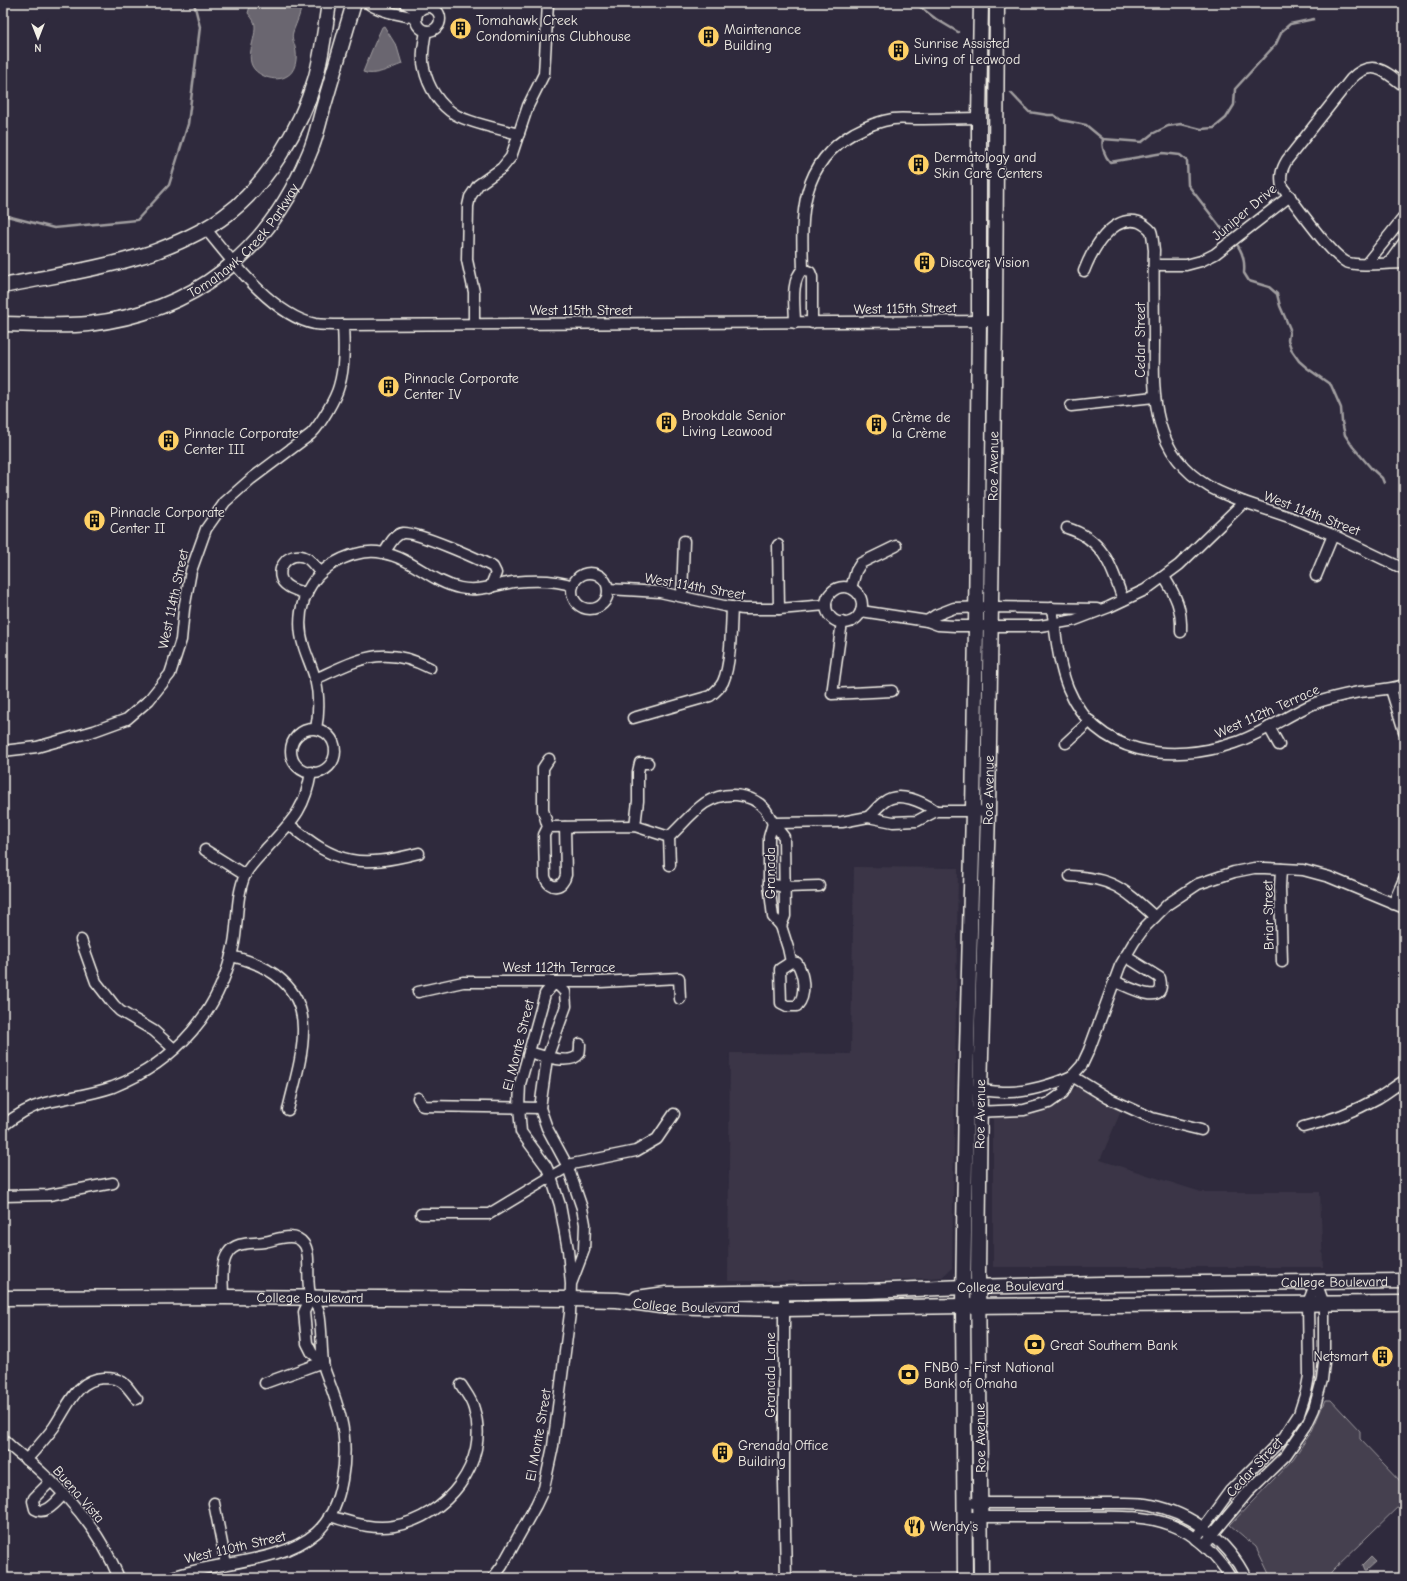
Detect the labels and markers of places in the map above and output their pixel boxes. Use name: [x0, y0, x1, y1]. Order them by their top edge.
place label: Tomahawk Creek Condominiums Clubhouse: [476, 12, 631, 45]
building icon: Tomahawk Creek Condominiums Clubhouse: [447, 15, 473, 41]
place label: Maintenance Building: [724, 21, 801, 54]
building icon: Maintenance Building: [695, 24, 721, 50]
place label: Sunrise Assisted Living of Leawood: [914, 35, 1020, 68]
building icon: Sunrise Assisted Living of Leawood: [885, 38, 911, 64]
place label: Dermatology and Skin Care Centers: [934, 149, 1042, 182]
building icon: Dermatology and Skin Care Centers: [906, 152, 932, 178]
building icon: Discover Vision: [911, 249, 937, 275]
place label: Discover Vision: [940, 254, 1029, 271]
place label: Pinnacle Corporate Center IV: [404, 370, 519, 403]
building icon: Pinnacle Corporate Center IV: [376, 373, 402, 399]
place label: Brookdale Senior Living Leawood: [682, 407, 786, 440]
place label: Crème de la Crème: [892, 409, 950, 442]
building icon: Brookdale Senior Living Leawood: [654, 410, 680, 436]
building icon: Crème de la Crème: [864, 412, 890, 438]
place label: Pinnacle Corporate Center III: [184, 425, 299, 458]
building icon: Pinnacle Corporate Center III: [156, 428, 182, 454]
place label: Pinnacle Corporate Center II: [110, 504, 225, 537]
building icon: Pinnacle Corporate Center II: [82, 507, 108, 533]
bank icon: Great Southern Bank: [1022, 1332, 1048, 1358]
place label: Great Southern Bank: [1050, 1337, 1178, 1354]
building icon: Netsmart: [1370, 1343, 1396, 1369]
place label: Netsmart: [1314, 1348, 1369, 1365]
place label: FNBO - First National Bank of Omaha: [924, 1359, 1054, 1392]
bank icon: FNBO - First National Bank of Omaha: [896, 1362, 922, 1388]
place label: Grenada Office Building: [738, 1437, 828, 1470]
building icon: Grenada Office Building: [710, 1440, 736, 1466]
restaurant icon: Wendy's: [901, 1513, 927, 1539]
place label: Wendy's: [930, 1518, 978, 1535]

